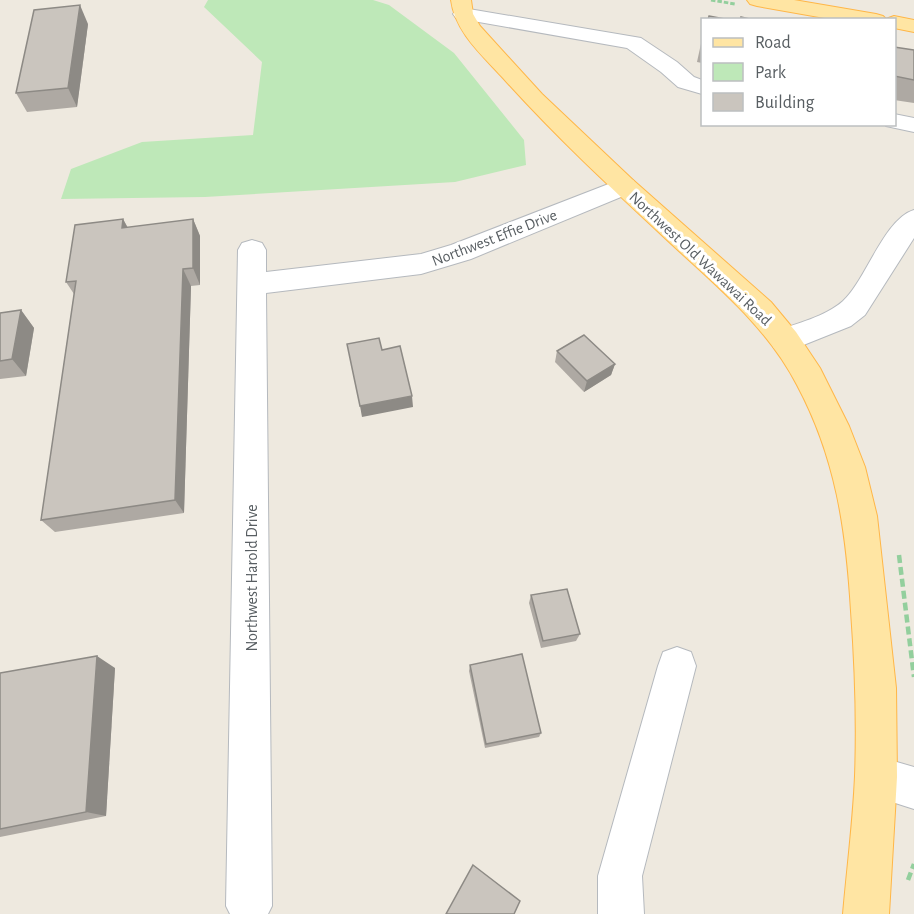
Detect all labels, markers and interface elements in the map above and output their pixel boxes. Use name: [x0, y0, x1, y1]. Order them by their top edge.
legend: [701, 18, 896, 126]
text: Road: [755, 34, 791, 52]
text: Park: [755, 64, 787, 82]
text: Building: [755, 94, 815, 112]
street label: Northwest Old Wawawai Road: [626, 189, 774, 329]
street label: Northwest Effie Drive: [430, 207, 559, 269]
street label: Northwest Harold Drive: [244, 504, 260, 652]

